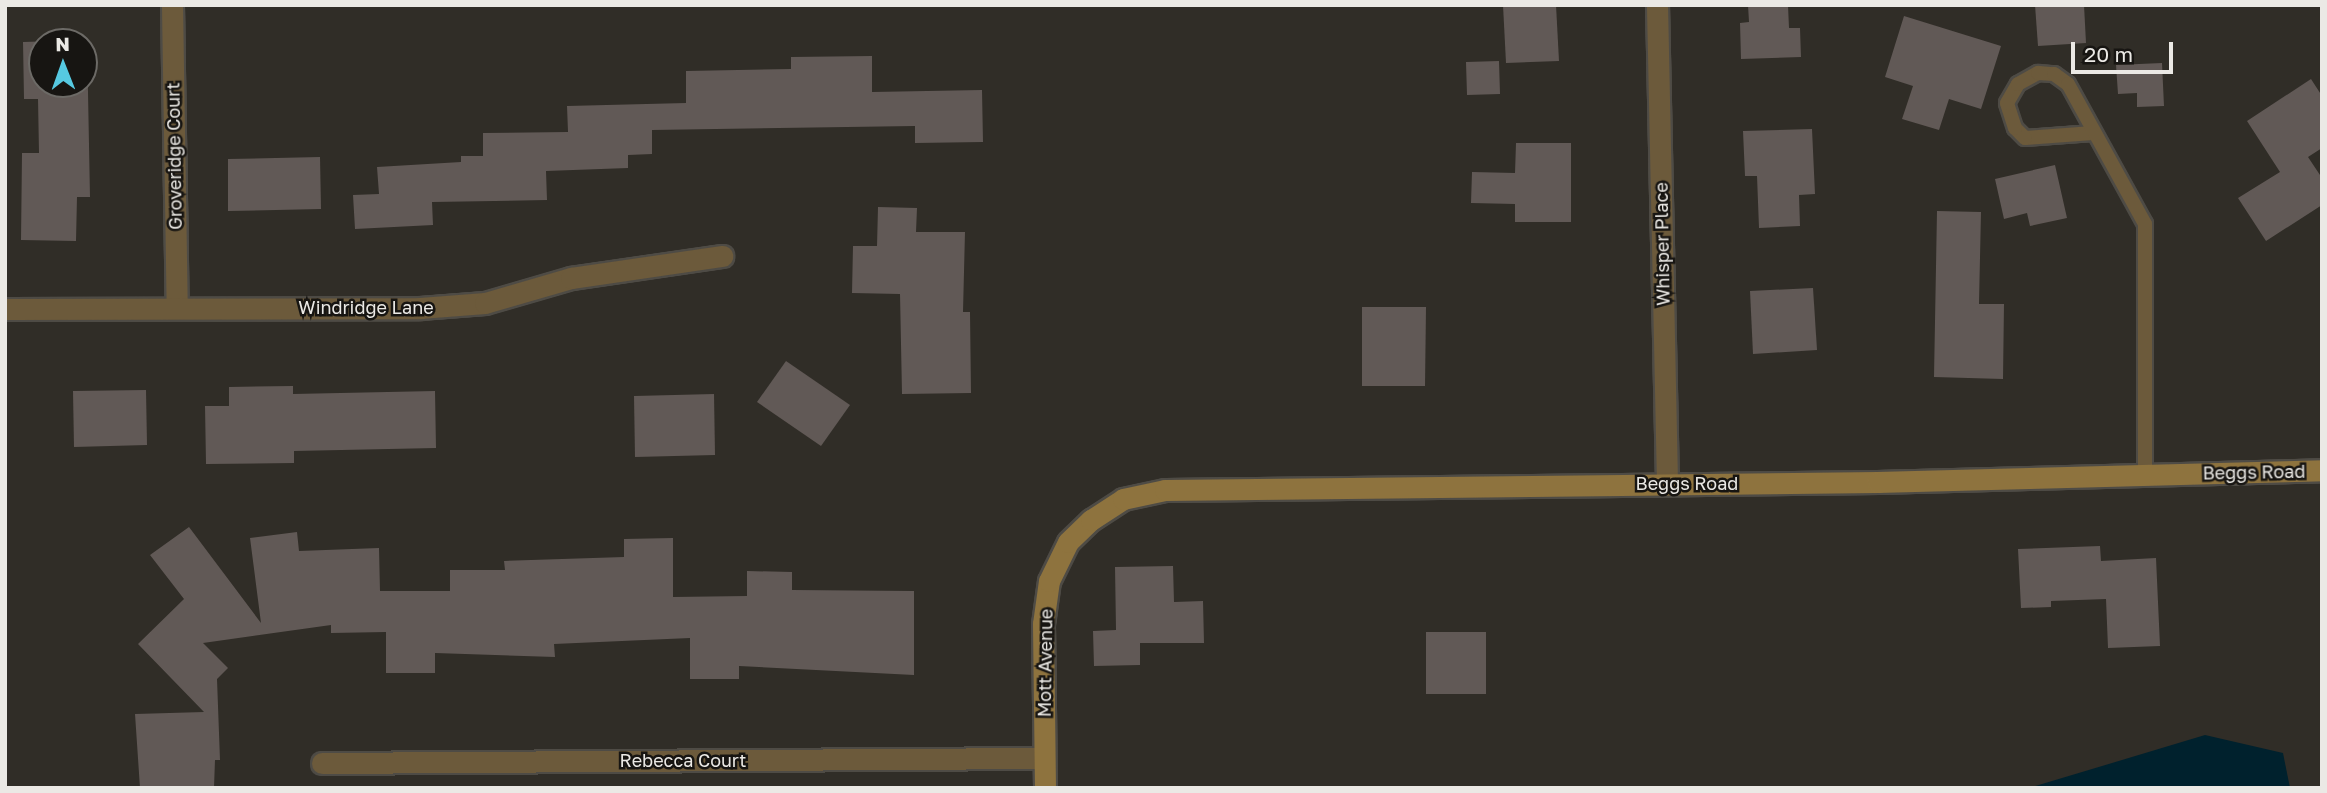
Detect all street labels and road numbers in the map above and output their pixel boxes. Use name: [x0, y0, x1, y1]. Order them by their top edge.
street label: Groveridge Court: [162, 82, 186, 230]
street label: Whisper Place: [1650, 182, 1674, 306]
street label: Windridge Lane: [298, 296, 434, 318]
street label: Beggs Road: [2202, 460, 2306, 484]
street label: Beggs Road: [1636, 472, 1738, 494]
street label: Mott Avenue: [1033, 609, 1057, 717]
street label: Rebecca Court: [620, 749, 746, 771]

